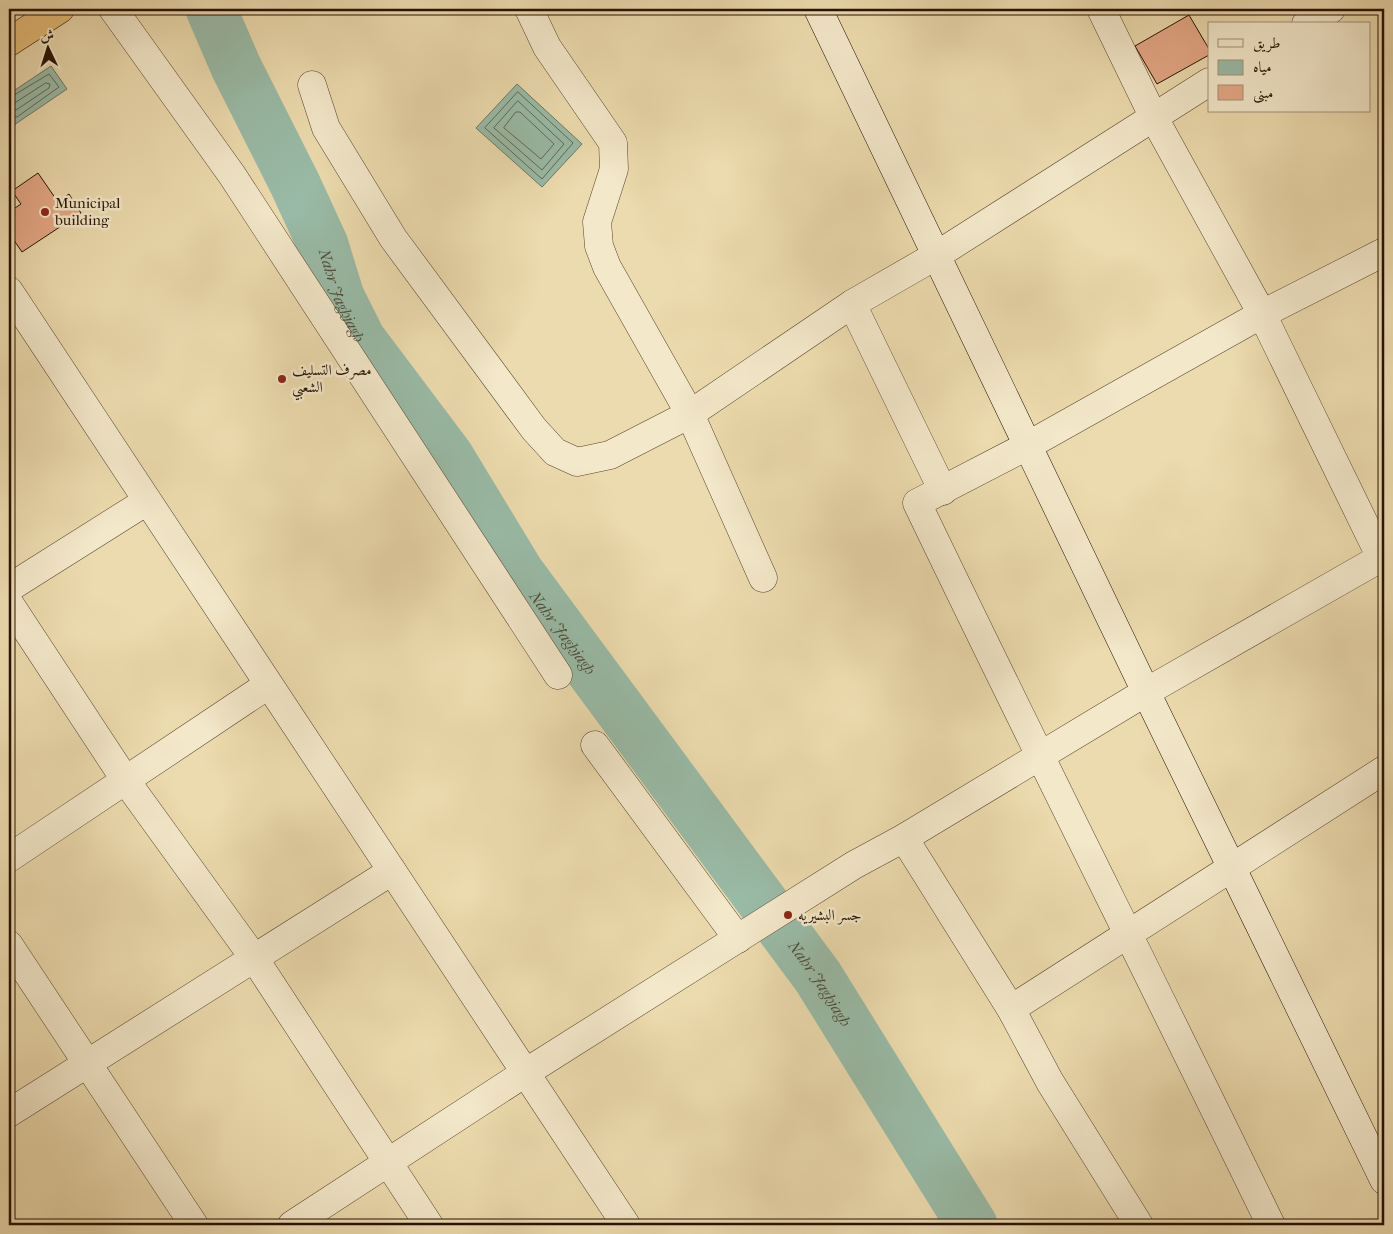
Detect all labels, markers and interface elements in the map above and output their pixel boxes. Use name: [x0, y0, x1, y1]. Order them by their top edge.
north arrow: [22, 22, 72, 72]
legend: [1208, 22, 1370, 112]
text: ش: [40, 27, 55, 44]
text: طريق: [1253, 34, 1280, 53]
text: مياه: [1253, 58, 1271, 76]
text: مبنى: [1253, 84, 1273, 104]
place label: Municipal building: [54, 194, 120, 229]
marker: Municipal building: [39, 206, 51, 218]
water label: Nahr Jaghjagh: [314, 245, 369, 345]
place label: مصرف التسليف الشعبي: [292, 361, 372, 401]
marker: مصرف التسليف الشعبي: [276, 373, 288, 385]
water label: Nahr Jaghjagh: [525, 586, 600, 678]
place label: جسر البشيريه: [798, 906, 862, 925]
marker: جسر البشيريه: [782, 909, 794, 921]
water label: Nahr Jaghjagh: [784, 936, 855, 1030]

